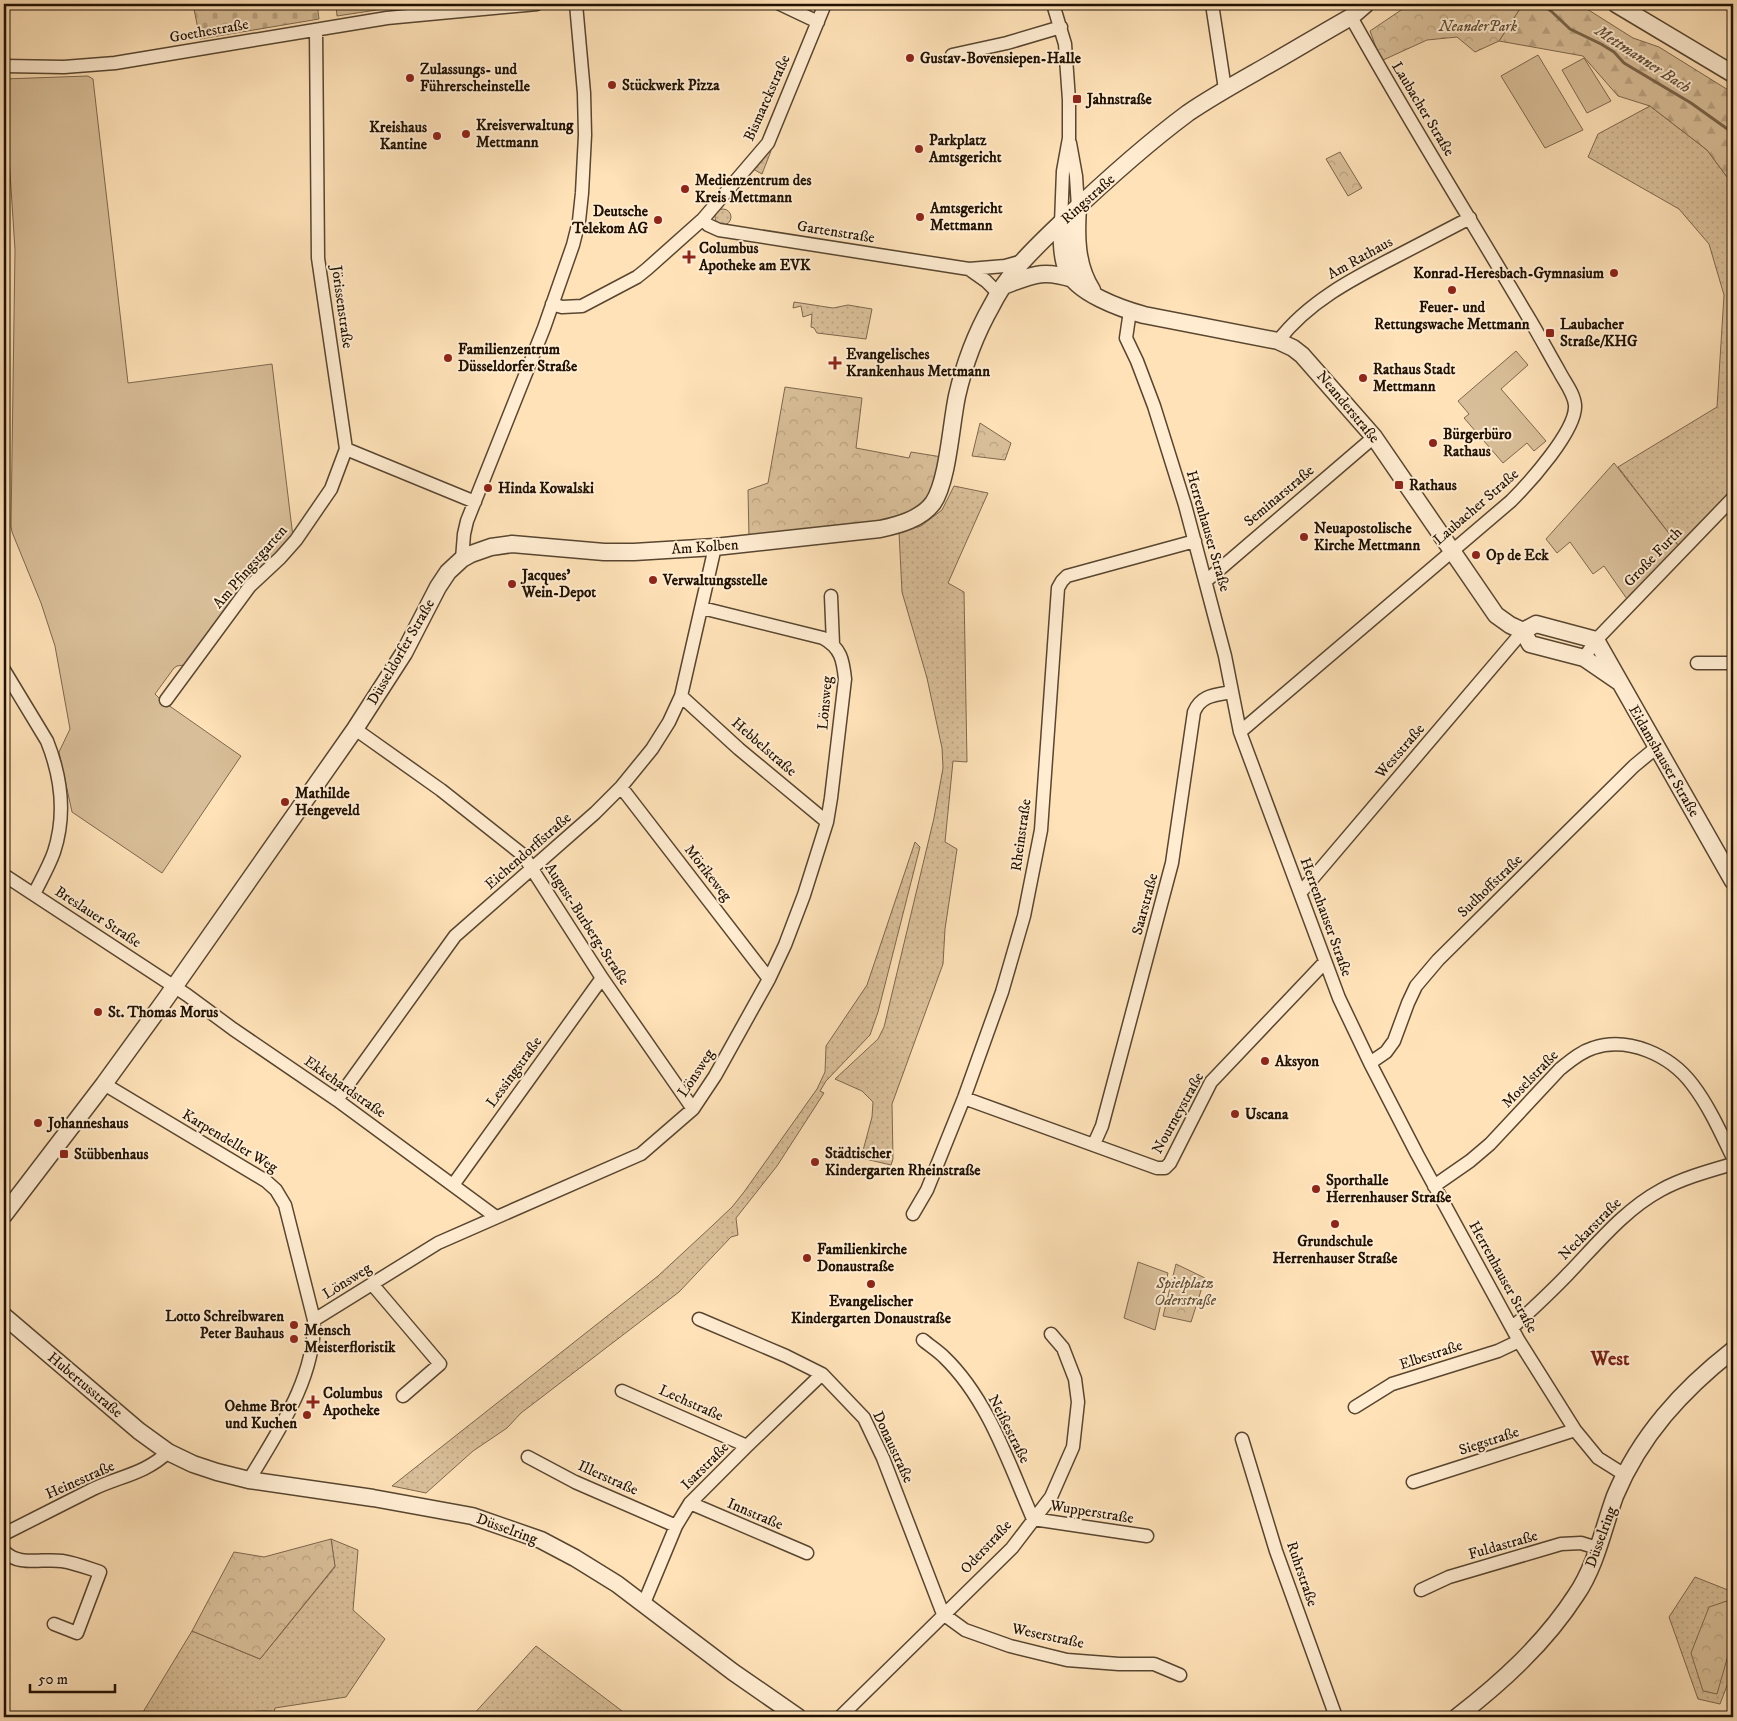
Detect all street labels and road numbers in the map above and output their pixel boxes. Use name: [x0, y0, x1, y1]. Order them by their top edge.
street label: Goethestraße: [168, 15, 250, 47]
street label: Bismarckstraße: [740, 52, 794, 144]
street label: Laubacher Straße: [1387, 58, 1459, 160]
street label: Ringstraße: [1057, 170, 1119, 228]
street label: Gartenstraße: [796, 216, 876, 248]
street label: Am Rathaus: [1324, 232, 1396, 284]
street label: Jörissenstraße: [327, 262, 357, 350]
street label: Neanderstraße: [1312, 367, 1384, 447]
street label: Seminarstraße: [1240, 461, 1318, 531]
street label: Laubacher Straße: [1429, 465, 1523, 549]
street label: Herrenhauser Straße: [1182, 468, 1234, 594]
street label: Am Pfingstgarten: [209, 521, 291, 613]
street label: Große Furth: [1620, 523, 1686, 591]
street label: Am Kolben: [671, 535, 739, 559]
street label: Düsseldorfer Straße: [363, 596, 439, 708]
street label: Lönsweg: [813, 675, 837, 731]
street label: Eidamshauser Straße: [1624, 702, 1704, 820]
street label: Hebbelstraße: [727, 713, 801, 781]
street label: Weststraße: [1370, 720, 1429, 783]
street label: Rheinstraße: [1007, 798, 1035, 872]
street label: Eichendorffstraße: [481, 808, 575, 894]
street label: Mörikeweg: [680, 841, 736, 906]
street label: Sudhoffstraße: [1454, 850, 1526, 922]
street label: Herrenhauser Straße: [1296, 855, 1356, 979]
street label: August-Burberg-Straße: [540, 859, 634, 989]
street label: Saarstraße: [1128, 871, 1162, 937]
street label: Breslauer Straße: [51, 882, 145, 952]
street label: Lessingstraße: [482, 1033, 546, 1111]
street label: Lönsweg: [673, 1045, 719, 1101]
street label: Moselstraße: [1498, 1046, 1562, 1112]
street label: Ekkehardstraße: [300, 1052, 390, 1122]
street label: Nourneystraße: [1148, 1069, 1208, 1157]
street label: Karpendeller Weg: [179, 1105, 282, 1177]
street label: Neckarstraße: [1555, 1194, 1625, 1264]
street label: Herrenhauser Straße: [1464, 1218, 1542, 1336]
street label: Lönsweg: [319, 1258, 376, 1303]
street label: Elbestraße: [1397, 1336, 1465, 1374]
street label: Hubertusstraße: [43, 1348, 127, 1422]
street label: Lechstraße: [656, 1380, 726, 1426]
street label: Neißestraße: [984, 1392, 1034, 1466]
street label: Donaustraße: [868, 1408, 918, 1486]
street label: Siegstraße: [1456, 1422, 1522, 1460]
street label: Isarstraße: [677, 1438, 733, 1494]
street label: Heinestraße: [43, 1456, 117, 1504]
street label: Illerstraße: [575, 1456, 641, 1500]
street label: Innstraße: [724, 1494, 786, 1534]
street label: Wupperstraße: [1048, 1496, 1135, 1528]
street label: Düsselring: [1581, 1503, 1621, 1570]
street label: Düsselring: [474, 1509, 541, 1549]
street label: Oderstraße: [956, 1516, 1016, 1578]
street label: Fuldastraße: [1466, 1526, 1540, 1564]
street label: Ruhrstraße: [1282, 1539, 1322, 1609]
street label: Weserstraße: [1009, 1619, 1086, 1653]

